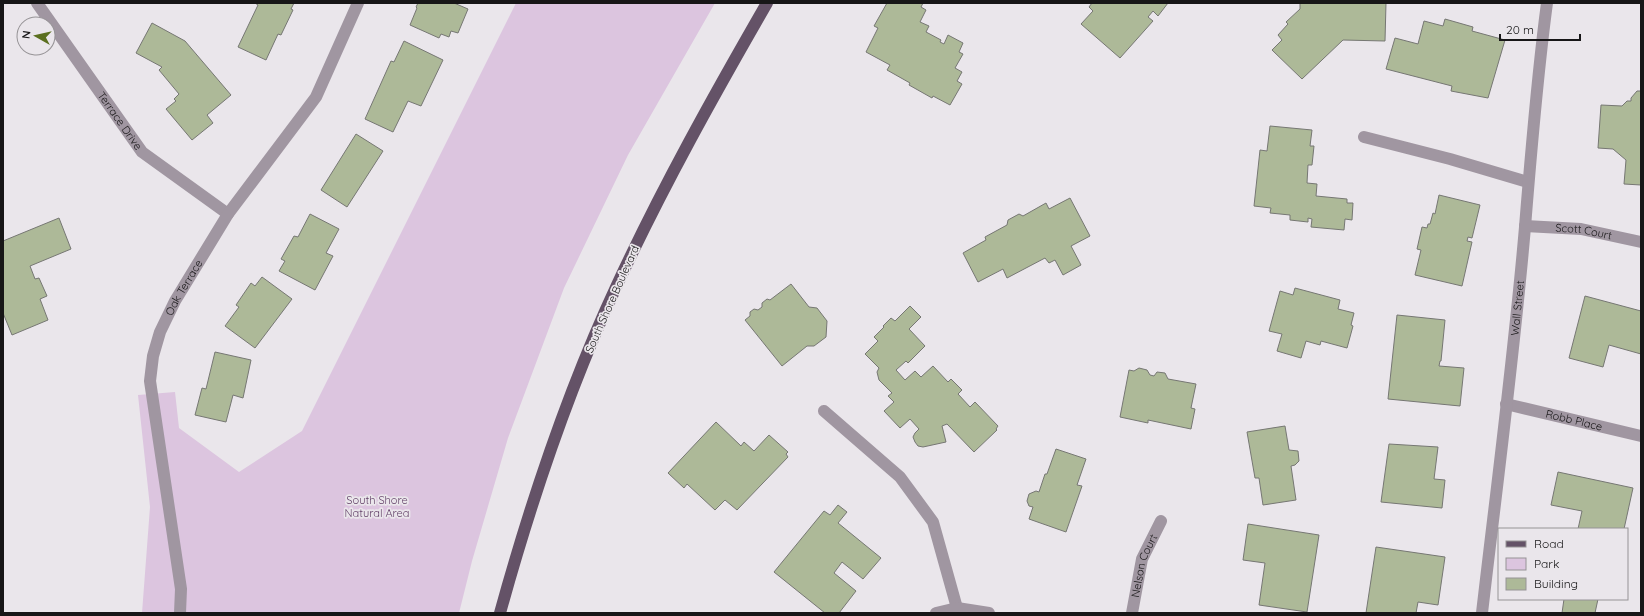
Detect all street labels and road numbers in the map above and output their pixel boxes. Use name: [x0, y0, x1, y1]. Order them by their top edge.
street label: Terrace Drive: [95, 89, 145, 153]
street label: Scott Court: [1555, 221, 1614, 243]
street label: South Shore Boulevard: [582, 243, 642, 355]
street label: Oak Terrace: [162, 257, 206, 318]
street label: Wall Street: [1508, 280, 1527, 336]
street label: Robb Place: [1544, 407, 1604, 434]
street label: Nelson Court: [1128, 531, 1161, 599]

